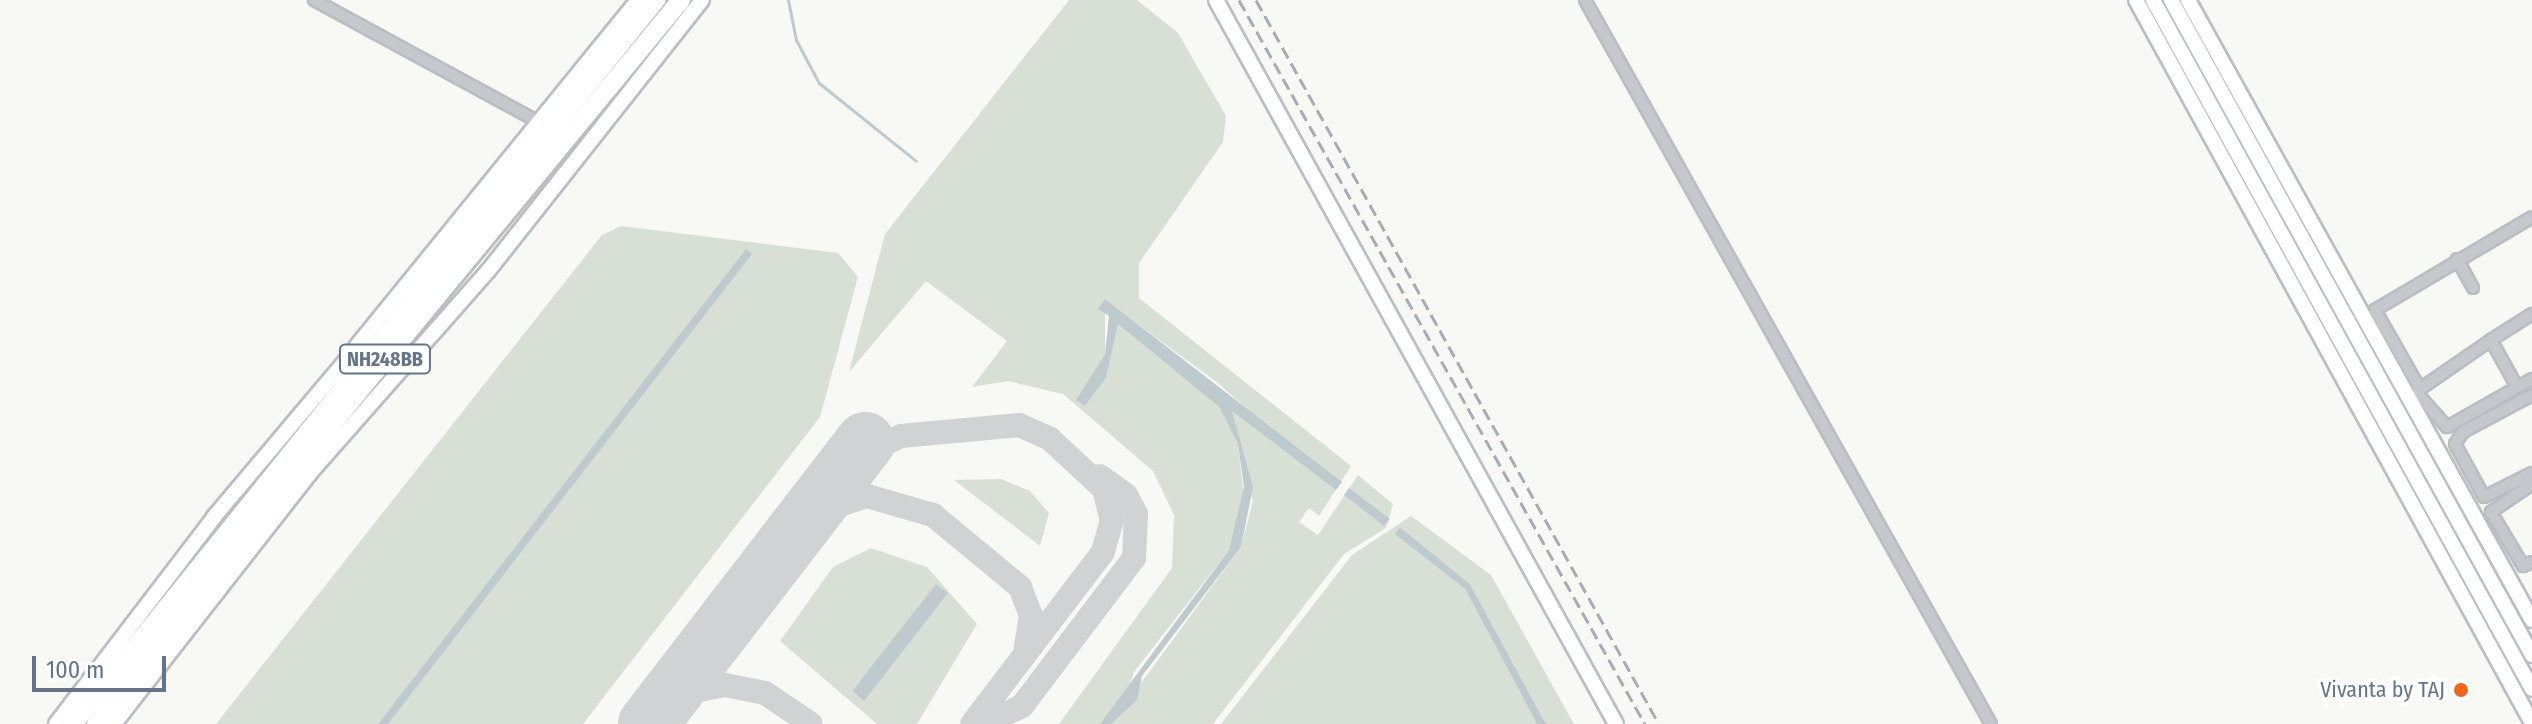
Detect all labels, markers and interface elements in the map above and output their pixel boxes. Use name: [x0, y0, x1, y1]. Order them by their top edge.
road number: NH248BB: [337, 343, 433, 375]
scale bar: [36, 640, 170, 690]
text: 100 m: [46, 656, 104, 684]
place label: Vivanta by TAJ: [2320, 677, 2445, 703]
marker: Vivanta by TAJ: [2452, 681, 2470, 699]

